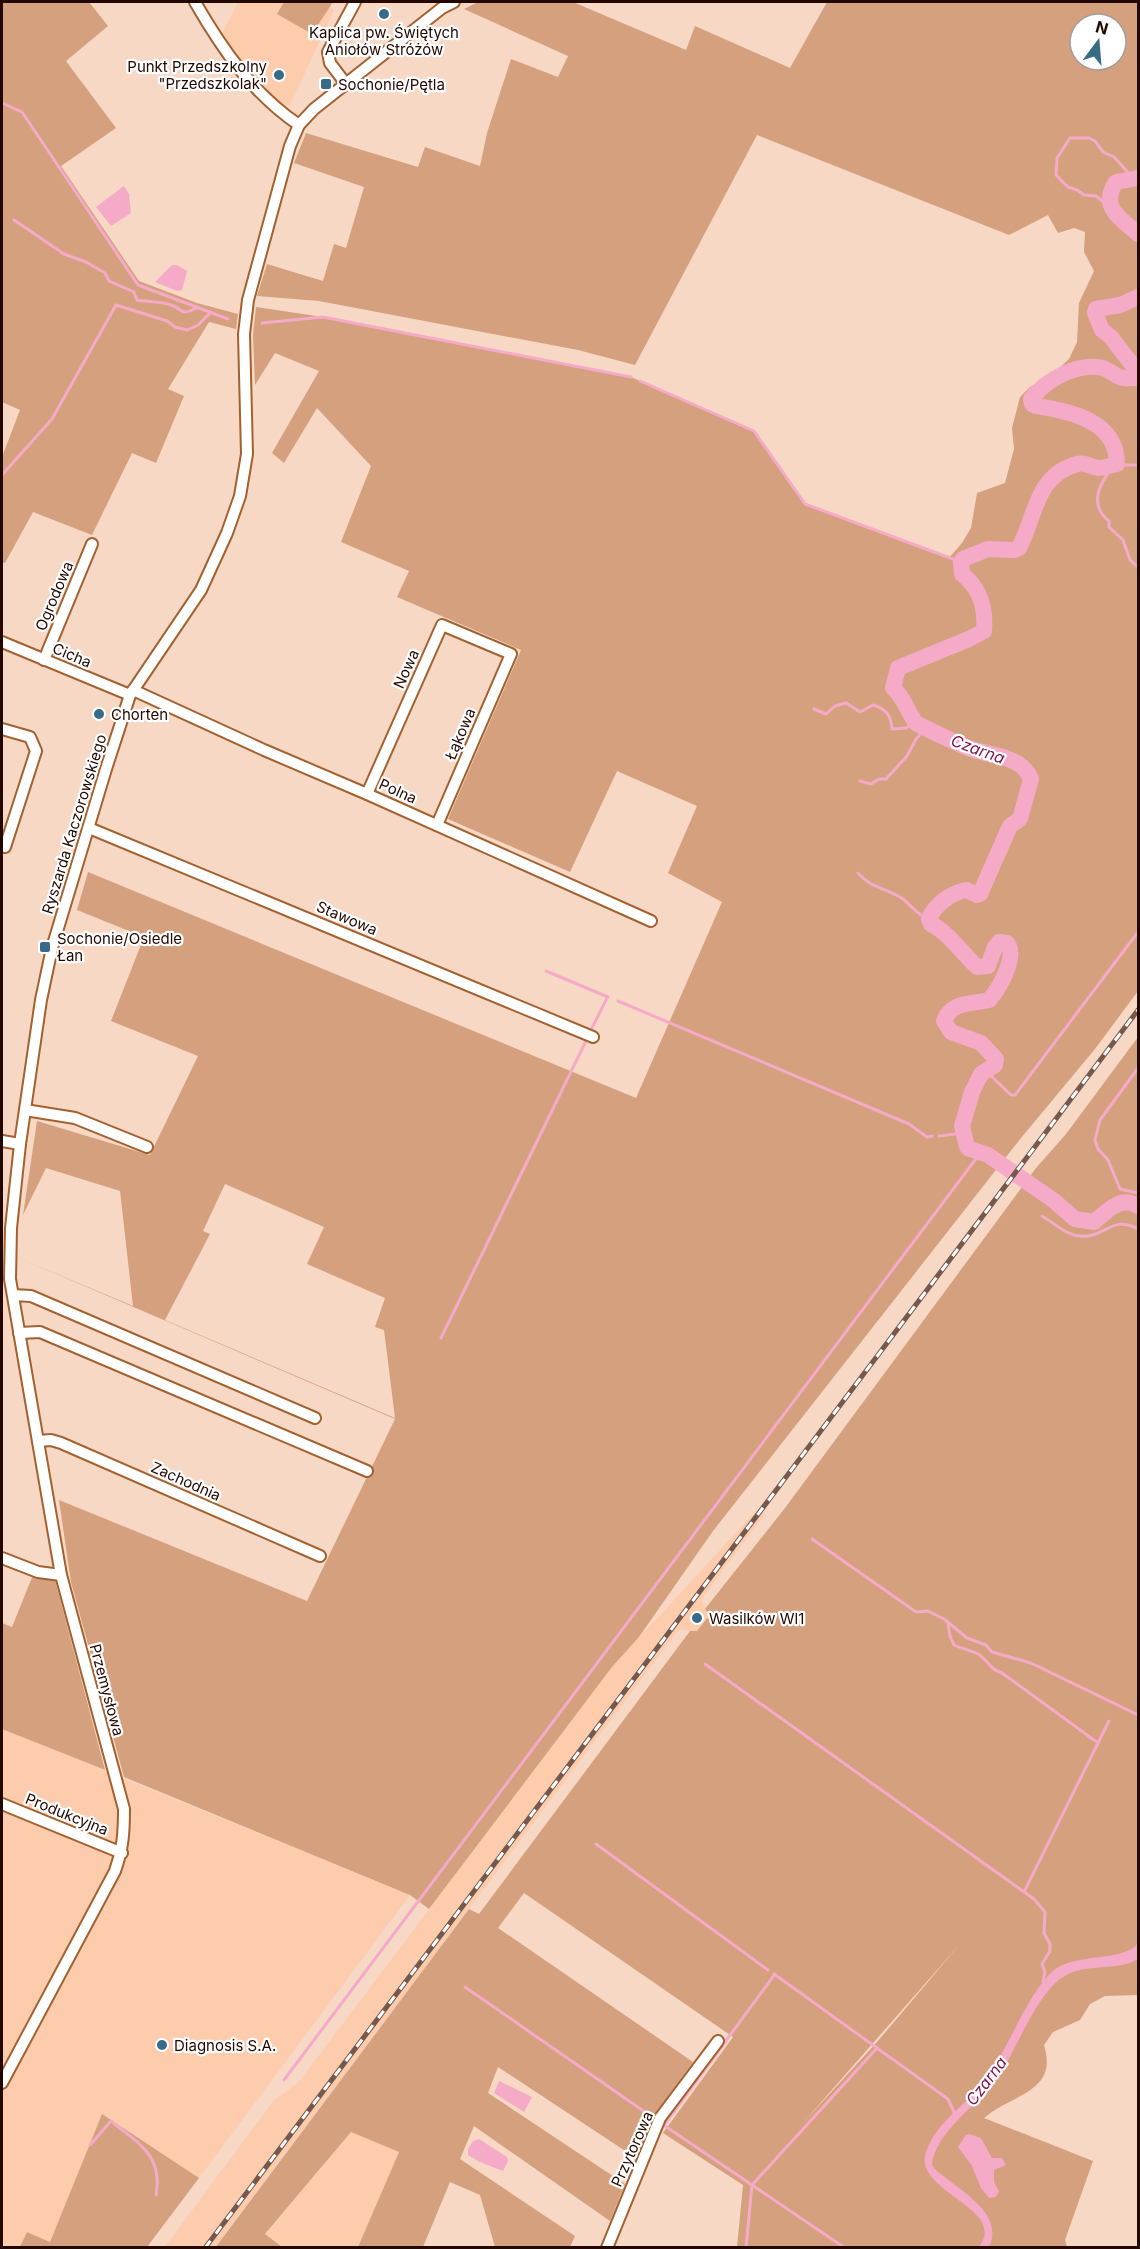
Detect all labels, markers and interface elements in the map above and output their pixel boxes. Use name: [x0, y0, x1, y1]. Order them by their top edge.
marker: Kaplica pw. Świętych Aniołów Stróżów: [377, 7, 391, 21]
north arrow: [1068, 12, 1128, 72]
text: N: [1094, 16, 1111, 39]
place label: Kaplica pw. Świętych Aniołów Stróżów: [309, 23, 459, 59]
place label: Punkt Przedszkolny "Przedszkolak": [127, 57, 268, 93]
marker: Punkt Przedszkolny "Przedszkolak": [272, 68, 286, 82]
place label: Sochonie/Pętla: [338, 75, 445, 94]
marker: Sochonie/Pętla: [319, 77, 333, 91]
street label: Ogrodowa: [31, 558, 77, 634]
street label: Cicha: [50, 638, 94, 672]
street label: Nowa: [389, 647, 423, 691]
place label: Chorten: [111, 705, 168, 724]
street label: Łąkowa: [441, 705, 479, 763]
marker: Chorten: [92, 707, 106, 721]
water label: Czarna: [948, 730, 1008, 768]
street label: Ryszarda Kaczorowskiego: [38, 732, 110, 916]
street label: Polna: [376, 774, 420, 808]
street label: Stawowa: [314, 897, 380, 939]
place label: Sochonie/Osiedle Łan: [57, 929, 182, 965]
marker: Sochonie/Osiedle Łan: [38, 940, 52, 954]
street label: Zachodnia: [148, 1457, 224, 1505]
place label: Wasilków Wl1: [709, 1609, 804, 1628]
marker: Wasilków Wl1: [690, 1611, 704, 1625]
street label: Przemysłowa: [86, 1642, 128, 1738]
street label: Produkcyjna: [23, 1789, 111, 1839]
place label: Diagnosis S.A.: [174, 2036, 276, 2055]
marker: Diagnosis S.A.: [155, 2038, 169, 2052]
water label: Czarna: [961, 2053, 1011, 2109]
street label: Przytorowa: [607, 2108, 657, 2190]

